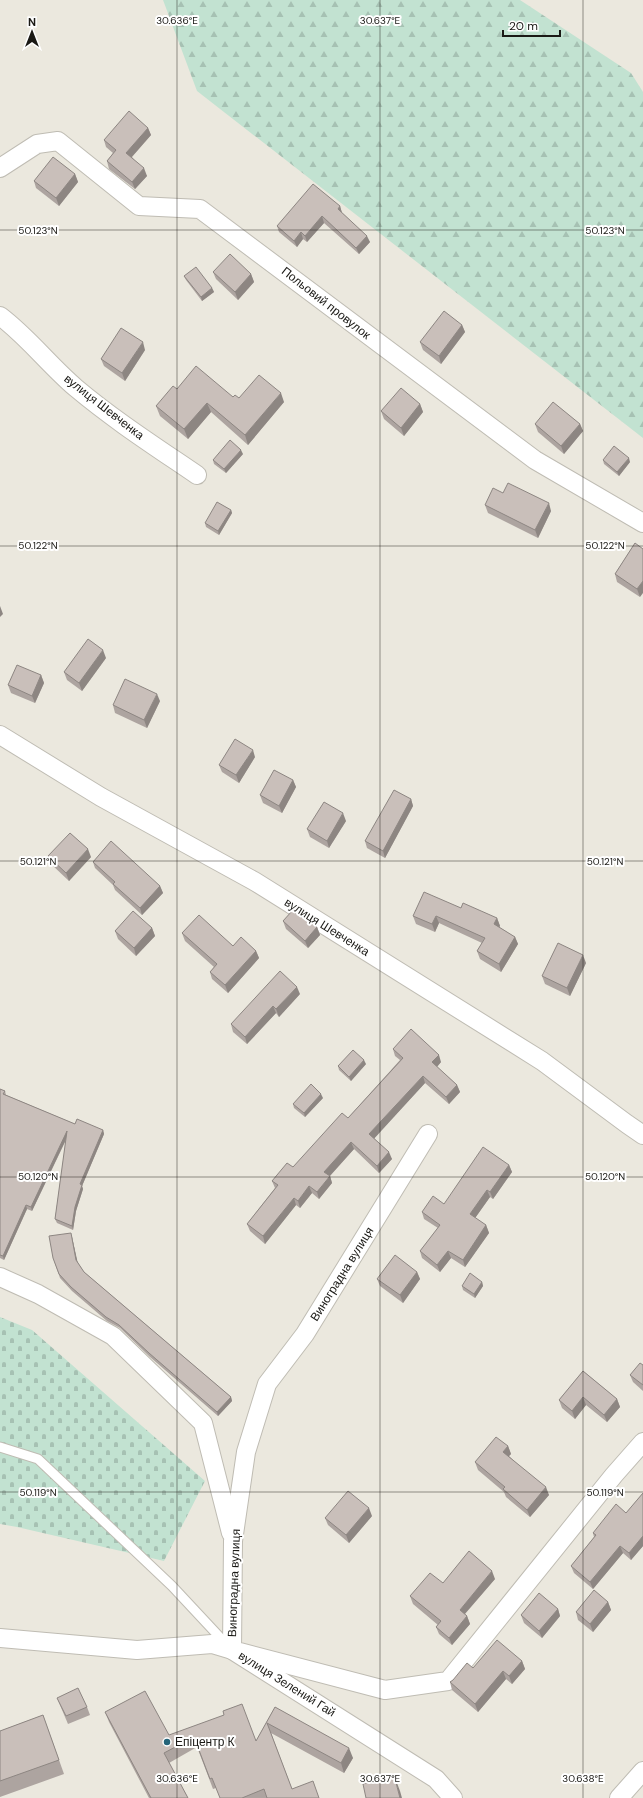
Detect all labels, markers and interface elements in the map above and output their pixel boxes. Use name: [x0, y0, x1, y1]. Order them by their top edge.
north arrow: [12, 12, 52, 52]
scale bar: [503, 12, 560, 38]
text: 30.636°E: [156, 14, 198, 27]
text: 30.637°E: [360, 14, 401, 27]
text: N: [28, 15, 36, 29]
text: 20 m: [509, 18, 538, 34]
text: 50.123°N: [18, 224, 58, 237]
text: 50.123°N: [585, 224, 625, 237]
street label: Польовий провулок: [278, 263, 374, 343]
street label: вулиця Шевченка: [61, 371, 148, 443]
text: 50.122°N: [18, 539, 58, 552]
text: 50.122°N: [585, 539, 625, 552]
text: 50.121°N: [20, 855, 56, 868]
text: 50.121°N: [587, 855, 623, 868]
street label: вулиця Шевченка: [281, 894, 373, 960]
text: 50.120°N: [18, 1170, 58, 1183]
text: 50.120°N: [585, 1170, 625, 1183]
street label: Виноградна вулиця: [307, 1224, 377, 1324]
text: 50.119°N: [19, 1486, 57, 1499]
text: 50.119°N: [586, 1486, 624, 1499]
street label: Виноградна вулиця: [224, 1529, 244, 1637]
street label: вулиця Зелений Гай: [235, 1648, 339, 1720]
place label: Епіцентр К: [175, 1734, 235, 1750]
marker: Епіцентр К: [162, 1737, 172, 1747]
text: 30.636°E: [156, 1772, 198, 1785]
text: 30.637°E: [360, 1772, 401, 1785]
text: 30.638°E: [562, 1772, 604, 1785]

